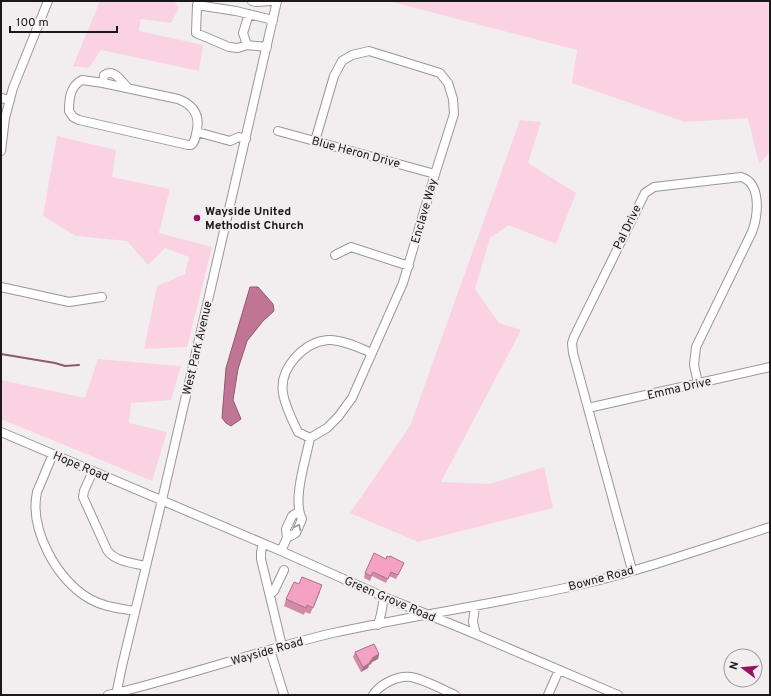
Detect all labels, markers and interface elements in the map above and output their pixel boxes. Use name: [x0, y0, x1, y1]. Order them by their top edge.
scale bar: [10, 8, 117, 34]
text: 100 m: [16, 15, 49, 31]
street label: Blue Heron Drive: [310, 133, 402, 172]
street label: Enclave Way: [408, 177, 442, 246]
street label: Pal Drive: [610, 202, 646, 253]
place label: Wayside United Methodist Church: [205, 204, 304, 234]
marker: Wayside United Methodist Church: [192, 213, 202, 223]
street label: West Park Avenue: [179, 300, 217, 397]
street label: Emma Drive: [646, 374, 713, 404]
street label: Hope Road: [50, 448, 111, 486]
one-way arrow: [293, 524, 301, 531]
street label: Bowne Road: [567, 563, 636, 595]
street label: Green Grove Road: [341, 573, 438, 626]
street label: Wayside Road: [229, 634, 305, 670]
north arrow: [723, 648, 763, 688]
text: N: [727, 660, 742, 671]

